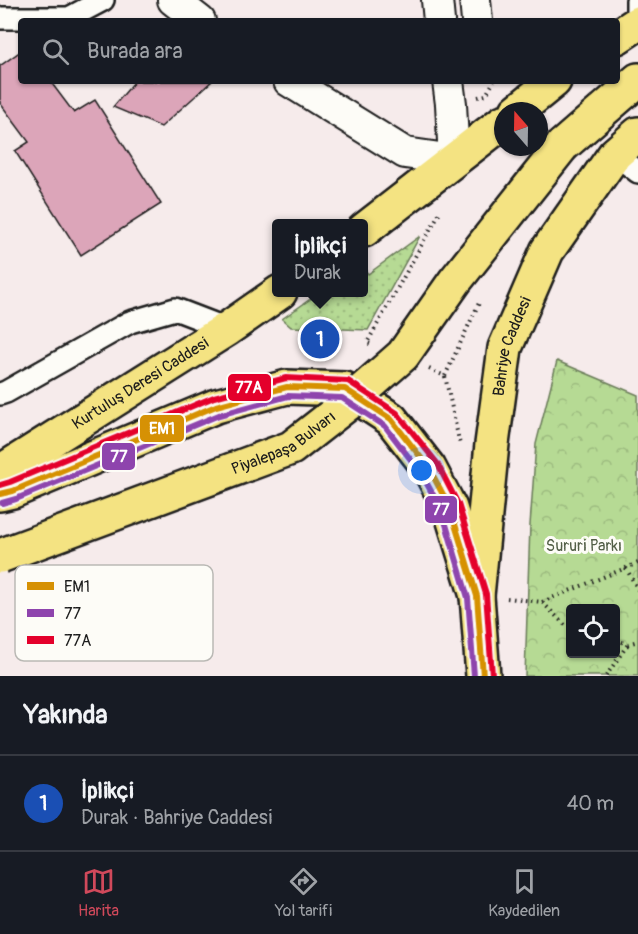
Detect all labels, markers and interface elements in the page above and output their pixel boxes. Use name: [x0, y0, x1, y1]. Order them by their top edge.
search box: [18, 18, 620, 84]
icon: search: [39, 35, 72, 68]
text: Burada ara: [87, 37, 183, 65]
north arrow: [494, 102, 548, 156]
popup: [272, 219, 368, 297]
text: İplikçi: [294, 232, 346, 260]
text: Durak: [294, 260, 341, 285]
street label: Bahriye Caddesi: [489, 293, 536, 397]
pin: 1: [300, 316, 340, 362]
street label: Kurtuluş Deresi Caddesi: [68, 333, 213, 434]
line badge: 77A: [227, 373, 272, 402]
text: 77A: [235, 378, 263, 398]
street label: Piyalepaşa Bulvarı: [228, 407, 340, 479]
line badge: EM1: [139, 414, 185, 443]
text: EM1: [149, 419, 175, 439]
line badge: 77: [101, 442, 136, 471]
text: 77: [111, 447, 128, 467]
your location: [407, 456, 436, 485]
line badge: 77: [424, 495, 458, 524]
text: 77: [433, 500, 450, 520]
park label: Sururi Parkı: [546, 536, 622, 556]
legend: [15, 565, 213, 661]
text: EM1: [64, 577, 90, 597]
text: 77: [64, 604, 81, 624]
map controls: [566, 604, 620, 658]
button: locate: [566, 604, 620, 658]
text: 77A: [64, 631, 91, 651]
text: Yakında: [24, 699, 108, 731]
text: İplikçi: [81, 777, 133, 805]
text: 1: [40, 791, 47, 816]
text: 40 m: [567, 791, 614, 816]
text: Durak · Bahriye Caddesi: [81, 805, 272, 830]
tab: Harita: [78, 865, 119, 921]
tab: Yol tarifi: [275, 865, 332, 921]
tab: Kaydedilen: [488, 865, 560, 921]

